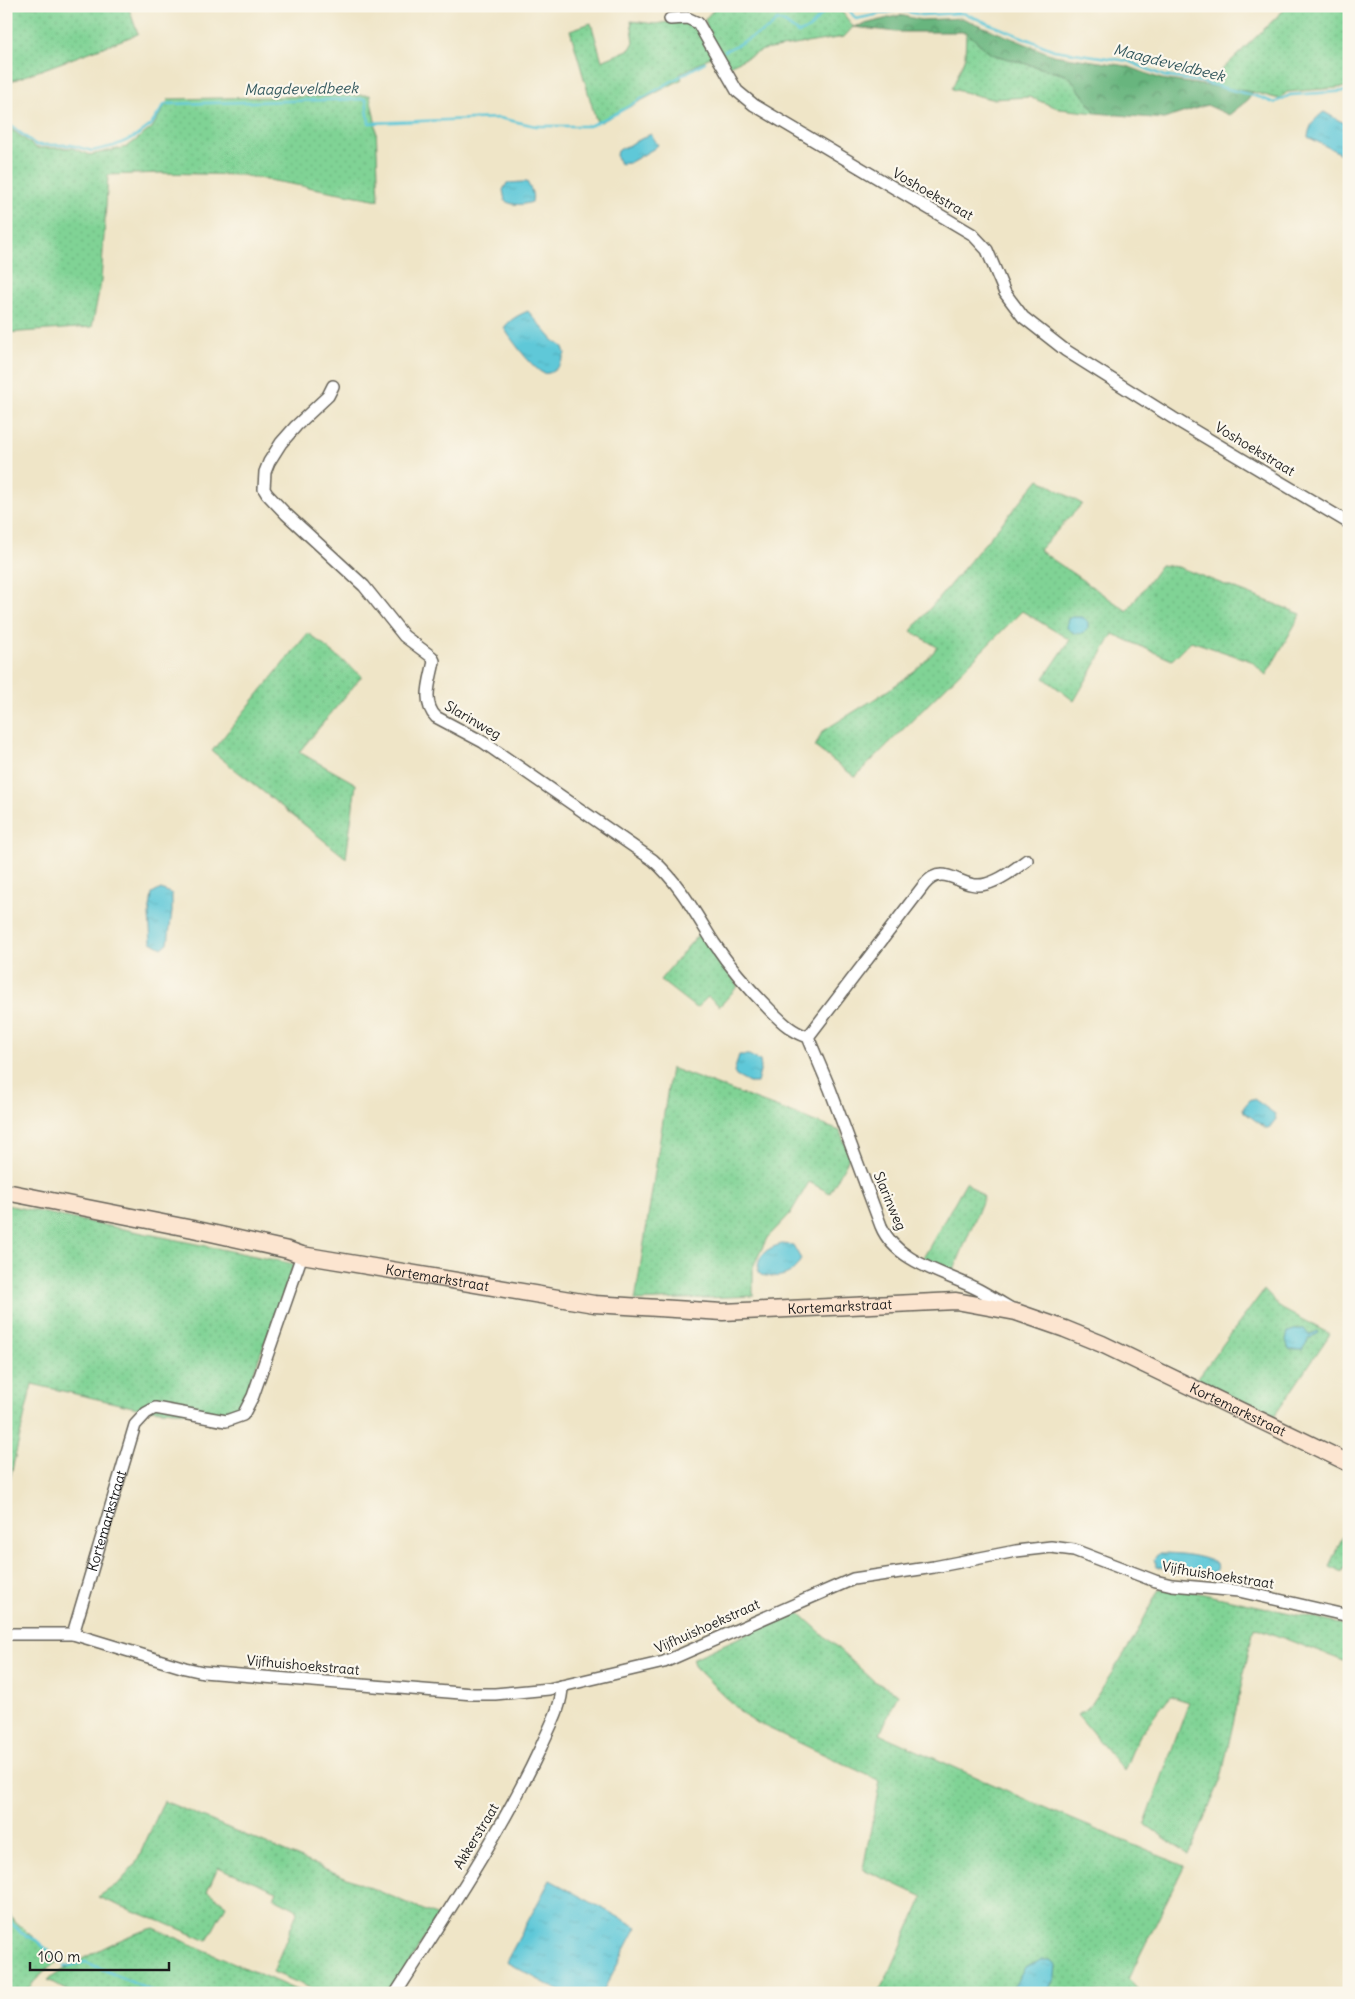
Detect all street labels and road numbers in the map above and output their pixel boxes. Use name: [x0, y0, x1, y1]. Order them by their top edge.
street label: Voshoekstraat: [889, 164, 977, 225]
street label: Voshoekstraat: [1212, 418, 1299, 480]
street label: Slarinweg: [442, 697, 504, 743]
street label: Slarinweg: [870, 1169, 910, 1233]
street label: Kortemarkstraat: [384, 1260, 491, 1295]
street label: Kortemarkstraat: [787, 1295, 893, 1318]
street label: Kortemarkstraat: [1187, 1379, 1289, 1440]
street label: Kortemarkstraat: [83, 1468, 130, 1574]
street label: Vijfhuishoekstraat: [1161, 1557, 1276, 1593]
street label: Vijfhuishoekstraat: [652, 1595, 763, 1657]
street label: Vijfhuishoekstraat: [246, 1651, 360, 1679]
street label: Akkerstraat: [449, 1800, 503, 1872]

